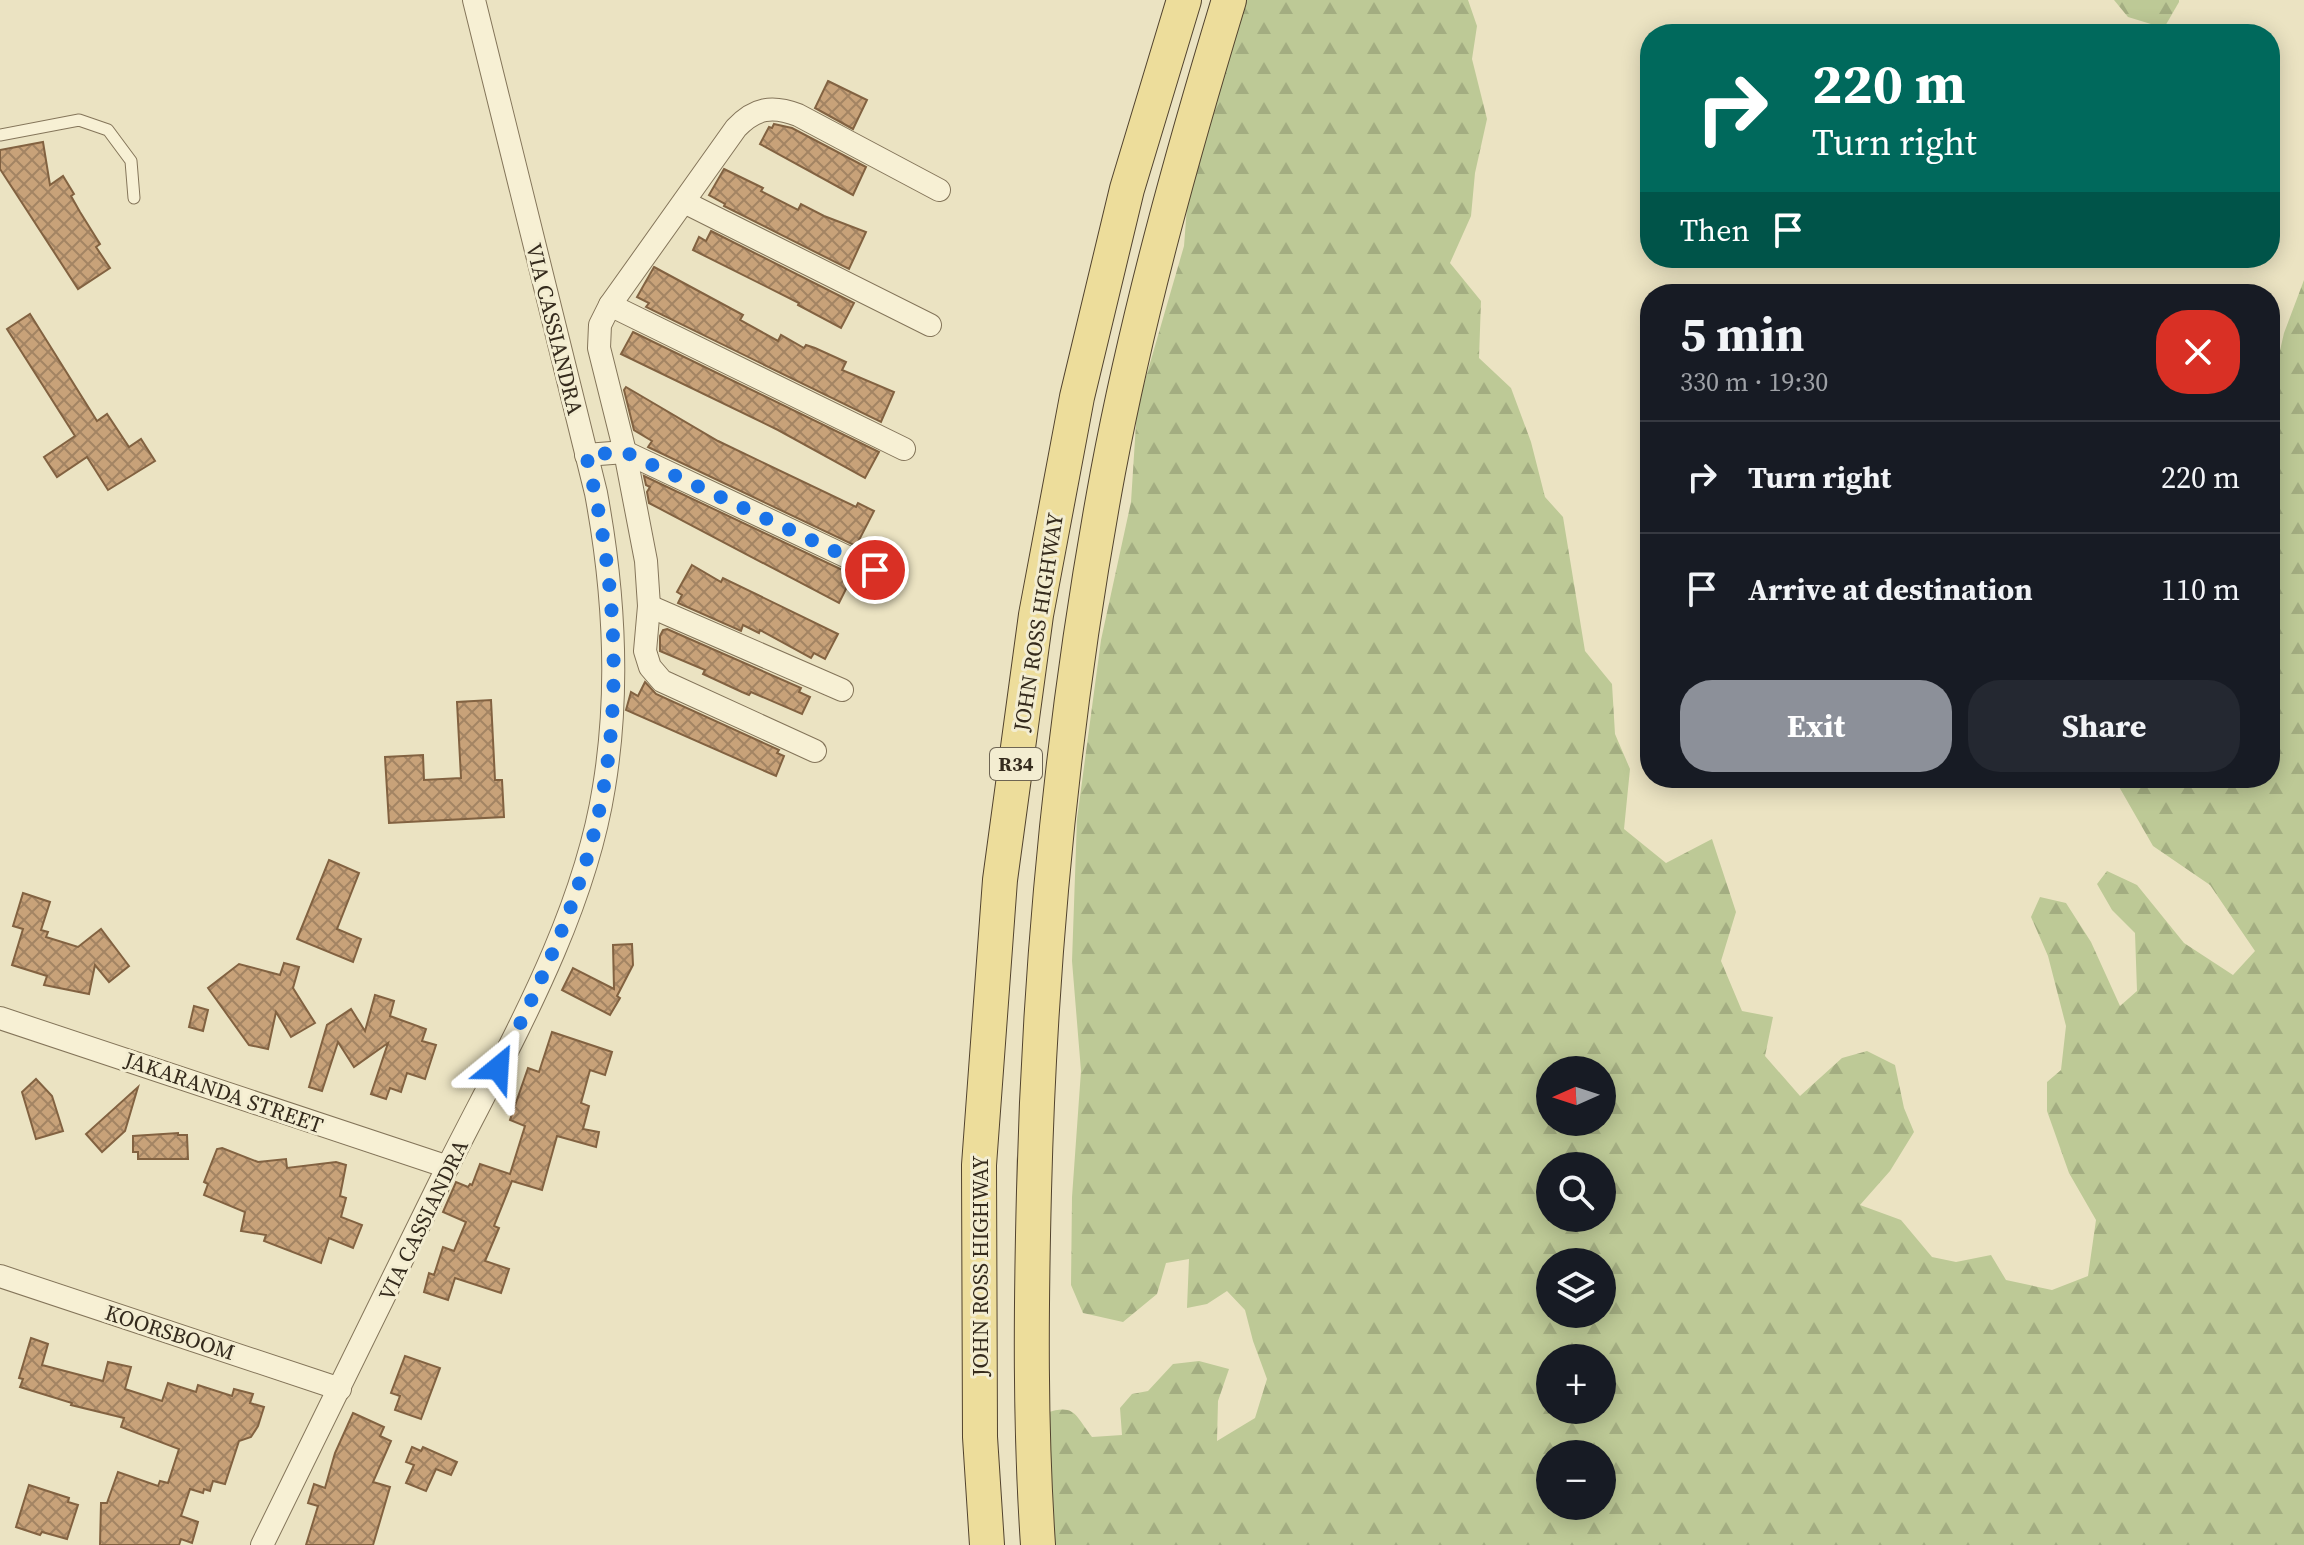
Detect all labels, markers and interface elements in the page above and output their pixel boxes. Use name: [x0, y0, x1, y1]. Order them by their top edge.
text: 220 m: [1812, 45, 1966, 122]
icon: right: [1680, 56, 1784, 160]
text: Turn right: [1812, 118, 1977, 167]
icon: arrive: [1766, 208, 1810, 252]
text: Then: [1680, 210, 1750, 251]
street label: VIA CASSIANDRA: [519, 240, 591, 418]
text: 5 min: [1680, 301, 1805, 367]
button: close: [2156, 310, 2240, 394]
text: 330 m · 19:30: [1680, 364, 1828, 400]
icon: right: [1680, 455, 1724, 499]
text: Turn right: [1748, 457, 1891, 498]
text: 220 m: [2161, 457, 2240, 498]
street label: JOHN ROSS HIGHWAY: [1006, 510, 1070, 734]
pin: [841, 536, 909, 604]
icon: arrive: [853, 548, 897, 592]
icon: arrive: [1680, 567, 1724, 611]
text: Arrive at destination: [1748, 569, 2033, 610]
text: 110 m: [2161, 569, 2240, 610]
button: Exit: [1680, 680, 1952, 772]
button: Share: [1968, 680, 2240, 772]
road number: R34: [990, 748, 1042, 780]
position arrow: [456, 1026, 540, 1110]
street label: JAKARANDA STREET: [120, 1044, 327, 1140]
north arrow: [1536, 1056, 1616, 1136]
map controls: [1536, 1056, 1616, 1520]
street label: VIA CASSIANDRA: [371, 1134, 475, 1306]
button: search: [1536, 1152, 1616, 1232]
street label: JOHN ROSS HIGHWAY: [965, 1155, 995, 1377]
button: layers: [1536, 1248, 1616, 1328]
street label: KOORSBOOM: [101, 1297, 239, 1367]
button: +: [1536, 1344, 1616, 1424]
button: −: [1536, 1440, 1616, 1520]

